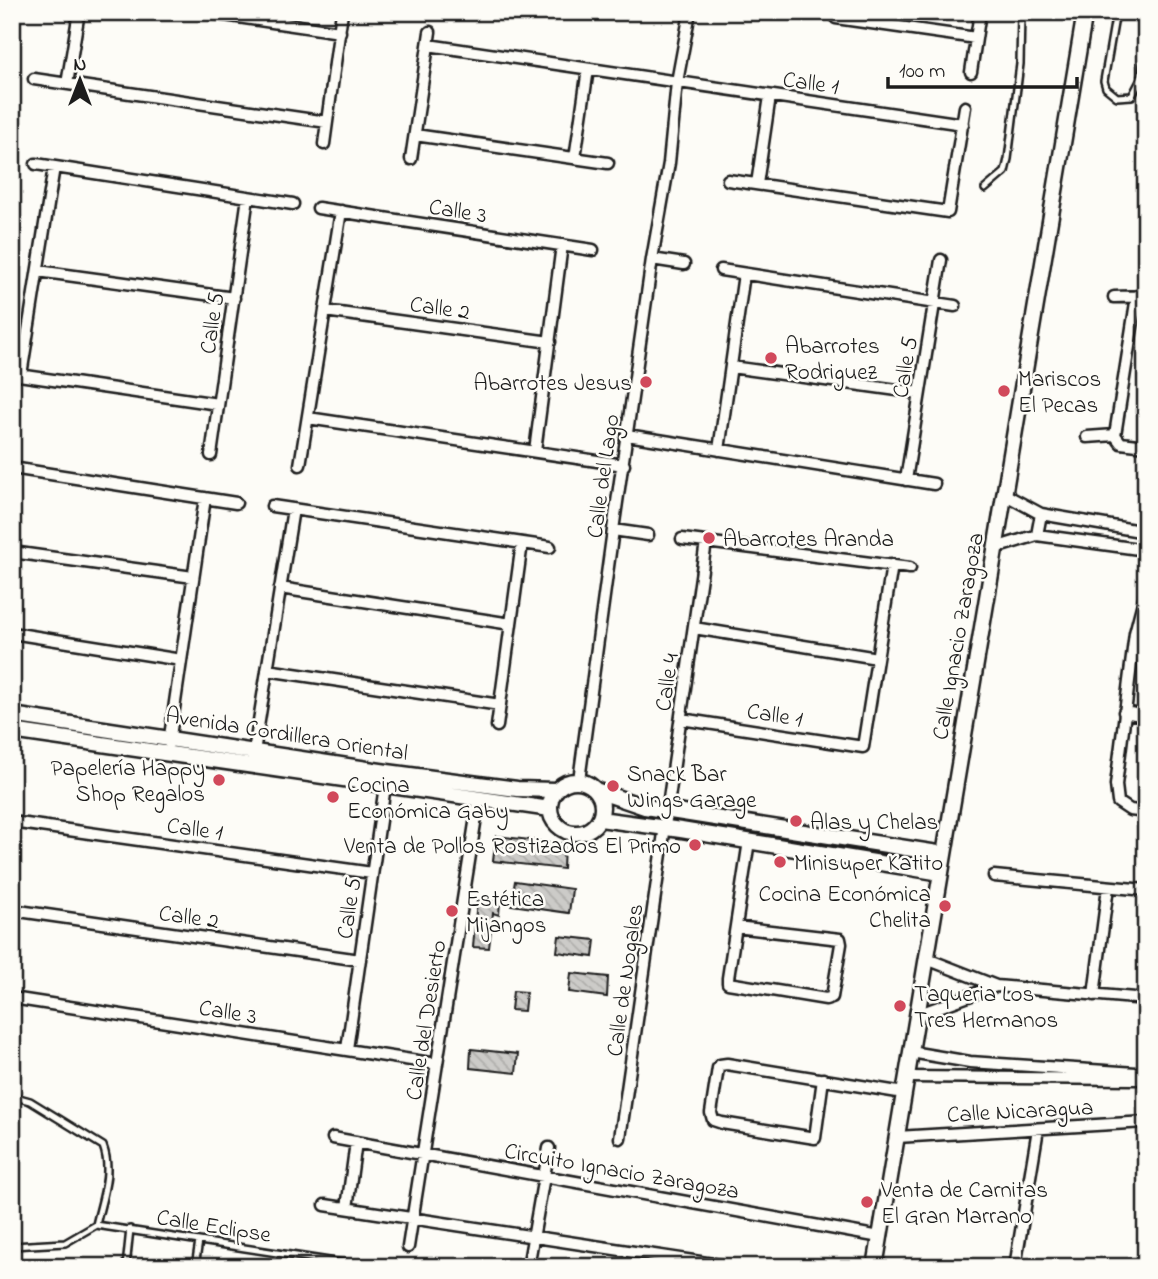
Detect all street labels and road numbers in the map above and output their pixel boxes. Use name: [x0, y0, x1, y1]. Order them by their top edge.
street label: Calle 1: [781, 64, 841, 105]
street label: Calle 3: [426, 192, 489, 233]
street label: Calle 2: [408, 289, 472, 330]
street label: Calle 5: [193, 290, 234, 356]
street label: Calle 5: [885, 334, 928, 401]
street label: Calle del Lago: [579, 412, 631, 541]
street label: Calle Ignacio Zaragoza: [925, 530, 995, 743]
street label: Calle 4: [648, 651, 689, 714]
street label: Calle 1: [744, 696, 805, 737]
street label: Avenida Cordillera Oriental: [163, 700, 410, 771]
street label: Calle 1: [165, 810, 225, 851]
street label: Calle 5: [330, 875, 371, 941]
street label: Calle 2: [157, 898, 221, 939]
street label: Calle de Nogales: [599, 902, 655, 1059]
street label: Calle del Desierto: [399, 938, 456, 1103]
street label: Calle 3: [196, 993, 259, 1034]
street label: Calle Nicaragua: [946, 1092, 1094, 1134]
street label: Circuito Ignacio Zaragoza: [501, 1136, 742, 1210]
street label: Calle Eclipse: [154, 1202, 274, 1253]

